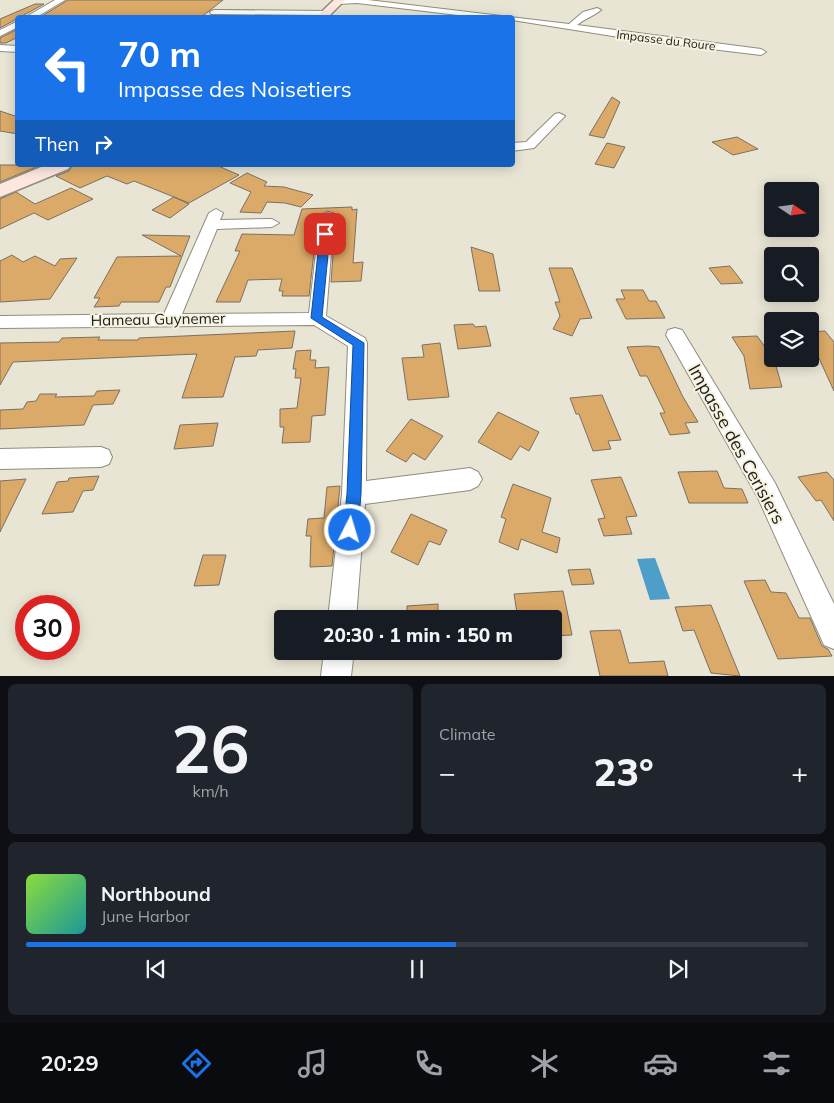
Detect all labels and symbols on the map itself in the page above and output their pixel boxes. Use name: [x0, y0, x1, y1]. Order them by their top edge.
street label: Impasse du Roure: [616, 26, 716, 54]
north arrow: [764, 182, 819, 238]
pin: [304, 213, 346, 255]
street label: Hameau Guynemer: [90, 308, 226, 330]
street label: Impasse des Cerisiers: [683, 360, 791, 528]
position arrow: [323, 503, 375, 555]
speed limit sign: 30: [15, 595, 80, 660]

